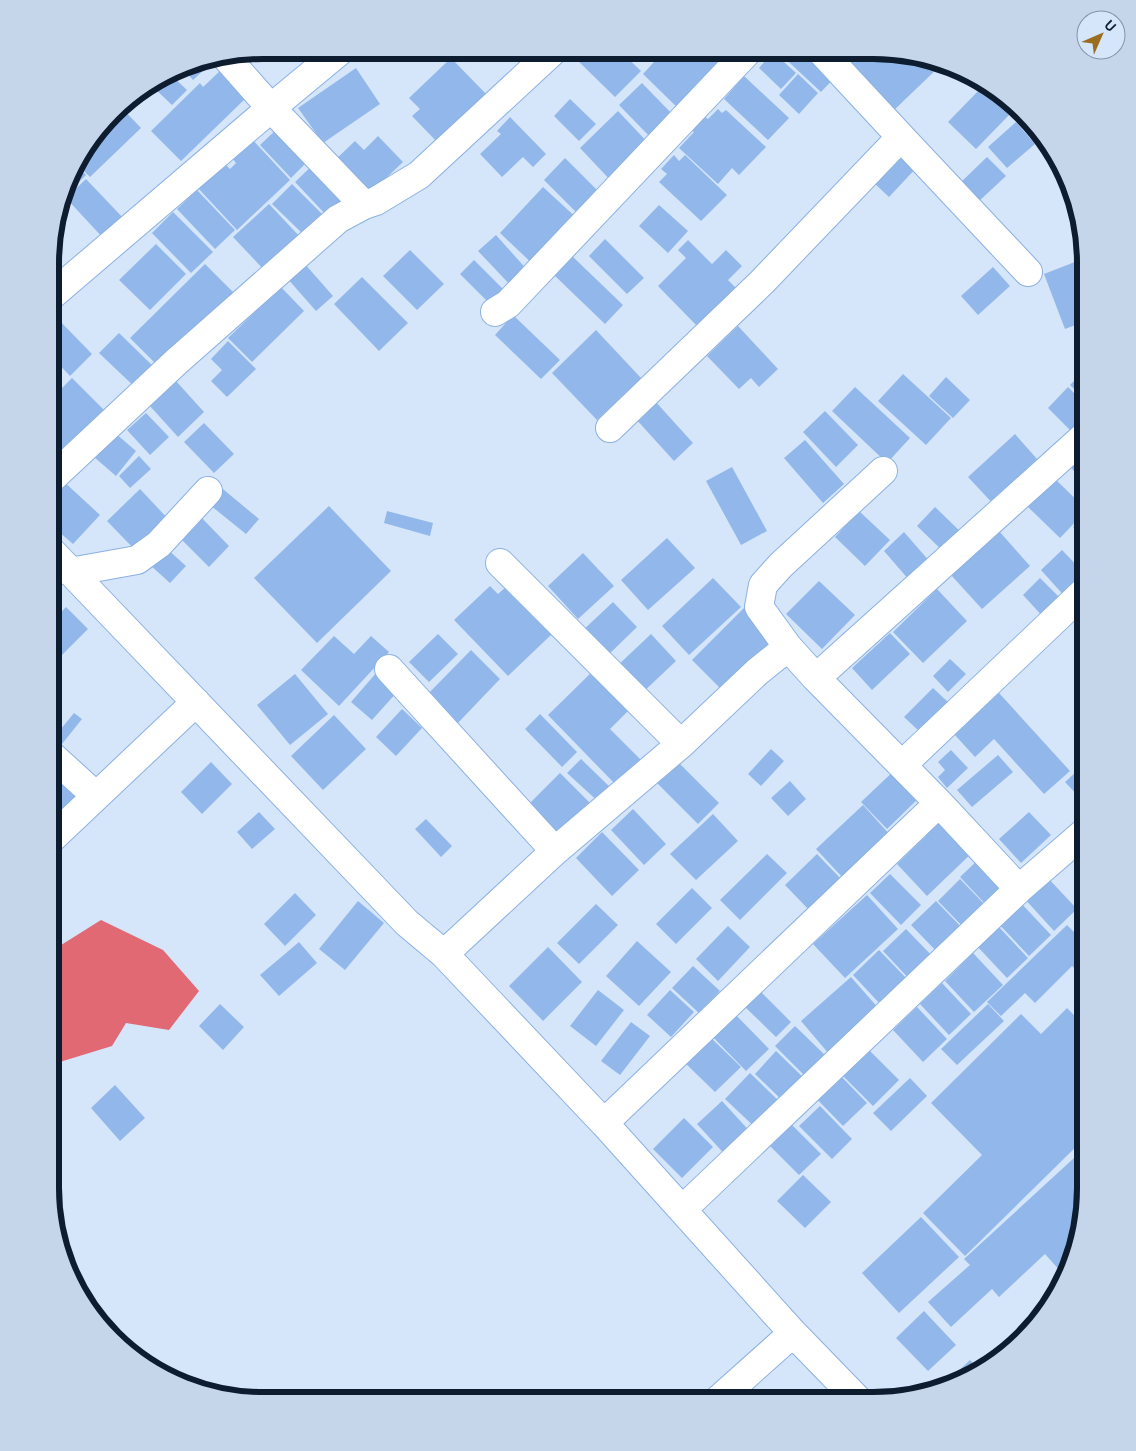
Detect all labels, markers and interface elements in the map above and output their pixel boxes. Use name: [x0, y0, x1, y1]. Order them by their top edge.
north arrow: [1076, 10, 1126, 60]
text: U: [1100, 17, 1119, 36]

